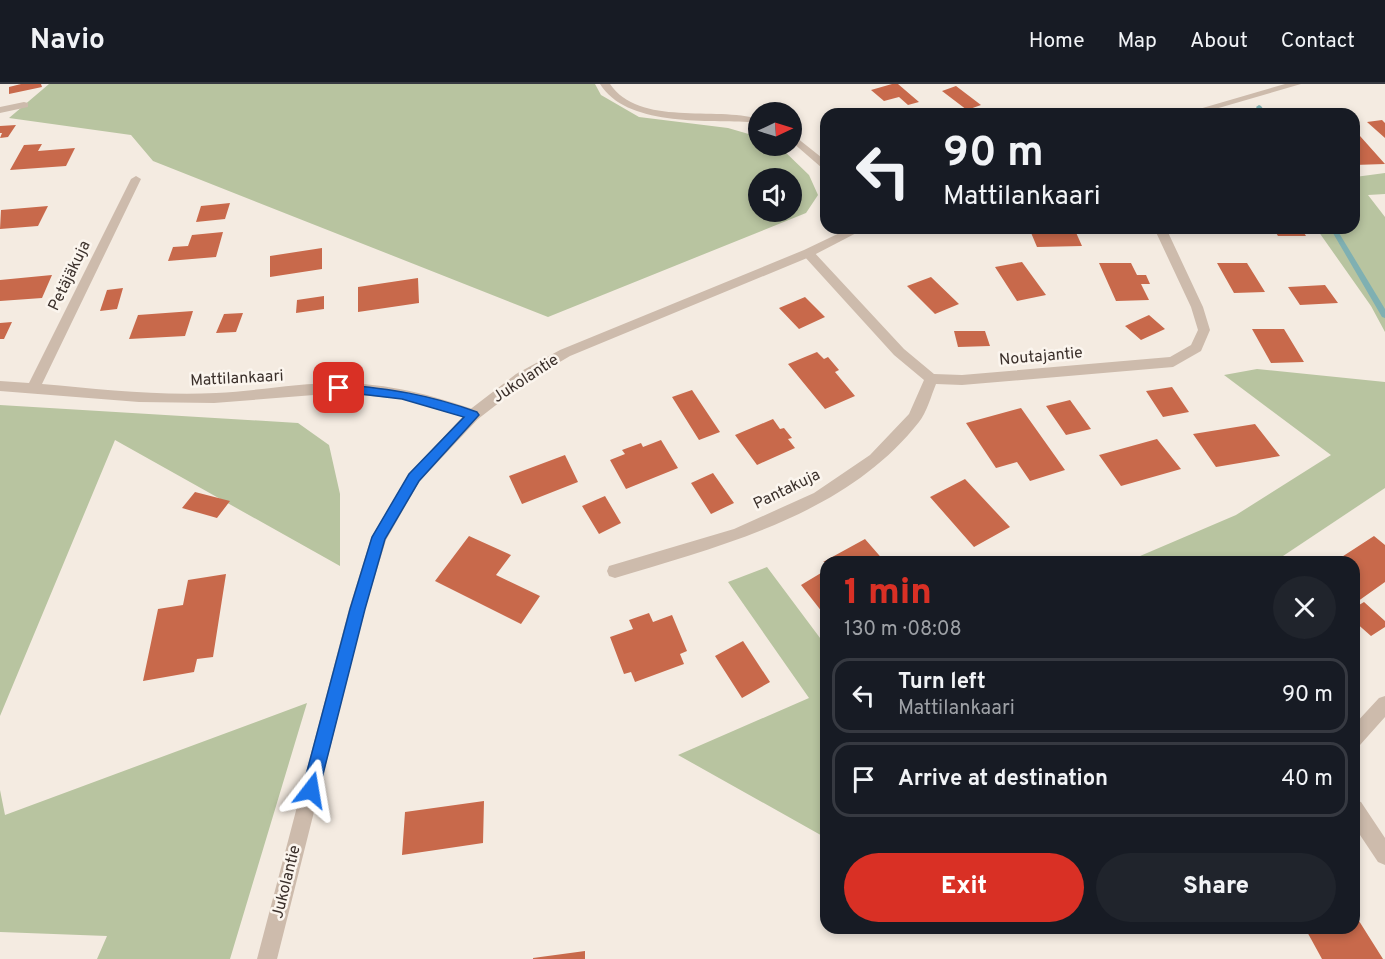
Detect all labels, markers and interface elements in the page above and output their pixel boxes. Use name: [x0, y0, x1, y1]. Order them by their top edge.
text: Navio: [30, 23, 105, 59]
text: Home: [1029, 28, 1085, 55]
text: Map: [1118, 28, 1157, 55]
text: About: [1190, 28, 1248, 55]
text: Contact: [1281, 28, 1355, 55]
north arrow: [748, 102, 802, 156]
map controls: [748, 102, 802, 222]
text: 90 m: [943, 128, 1044, 181]
icon: left: [844, 132, 922, 210]
button: sound: [748, 168, 802, 222]
text: Mattilankaari: [943, 180, 1101, 214]
street label: Petäjäkuja: [44, 238, 96, 314]
street label: Noutajantie: [998, 343, 1084, 371]
street label: Jukolantie: [489, 350, 563, 408]
pin: [313, 362, 364, 413]
street label: Mattilankaari: [190, 367, 284, 391]
icon: arrive: [322, 371, 355, 404]
street label: Pantakuja: [750, 465, 824, 515]
text: 1 min: [844, 571, 932, 617]
button: close: [1273, 576, 1336, 639]
text: 130 m · 08:08: [844, 617, 962, 643]
text: Turn left: [898, 669, 986, 696]
icon: left: [847, 679, 880, 712]
text: 90 m: [1282, 682, 1333, 709]
text: Mattilankaari: [898, 696, 1015, 722]
position arrow: [279, 758, 343, 822]
icon: arrive: [847, 763, 880, 796]
text: Arrive at destination: [898, 766, 1108, 793]
text: 40 m: [1281, 766, 1333, 793]
street label: Jukolantie: [268, 843, 306, 921]
button: Exit: [844, 853, 1084, 922]
button: Share: [1096, 853, 1336, 922]

